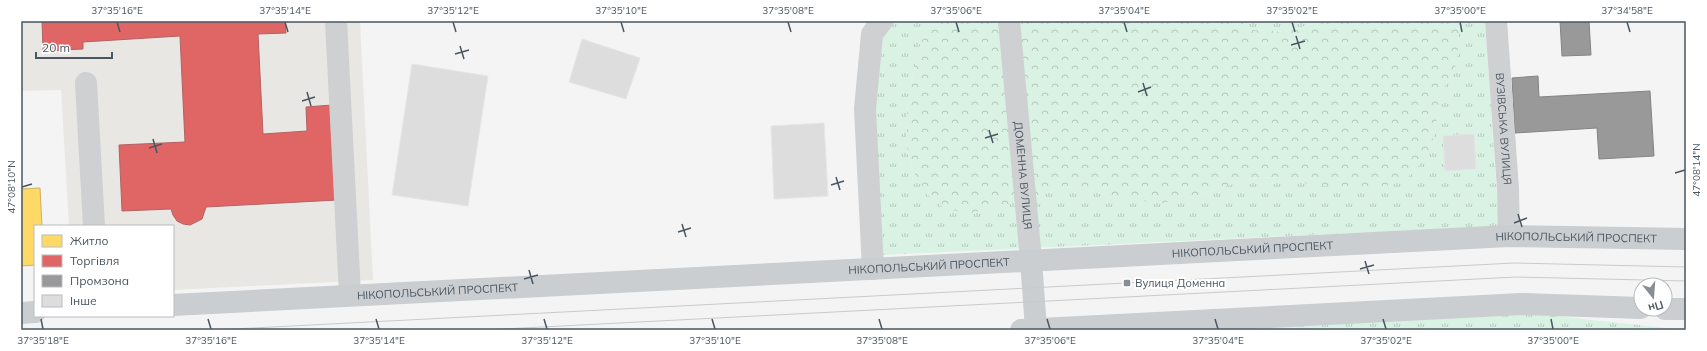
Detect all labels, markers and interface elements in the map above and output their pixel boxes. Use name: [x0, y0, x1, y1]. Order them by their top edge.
text: 37°35'16"E: [91, 4, 143, 17]
text: 37°35'14"E: [259, 4, 311, 17]
text: 37°35'12"E: [427, 4, 479, 17]
text: 37°35'10"E: [595, 4, 647, 17]
text: 37°35'08"E: [762, 4, 814, 17]
text: 37°35'06"E: [930, 4, 982, 17]
text: 37°35'04"E: [1098, 4, 1150, 17]
text: 37°35'02"E: [1266, 4, 1318, 17]
text: 37°35'00"E: [1434, 4, 1486, 17]
text: 37°34'58"E: [1601, 4, 1653, 17]
scale bar: [36, 34, 112, 60]
text: 20 m: [42, 40, 70, 55]
street label: ВУЗІВСЬКА ВУЛИЦЯ: [1493, 72, 1515, 185]
street label: ДОМЕННА ВУЛИЦЯ: [1011, 121, 1035, 230]
text: 47°08'14"N: [1690, 143, 1703, 197]
text: 47°08'10"N: [5, 160, 18, 214]
legend: [34, 225, 174, 317]
street label: НІКОПОЛЬСЬКИЙ ПРОСПЕКТ: [1495, 229, 1657, 246]
text: Житло: [70, 233, 109, 248]
street label: НІКОПОЛЬСЬКИЙ ПРОСПЕКТ: [1172, 238, 1334, 260]
text: Торгівля: [70, 253, 119, 268]
street label: НІКОПОЛЬСЬКИЙ ПРОСПЕКТ: [848, 255, 1010, 277]
text: Промзона: [70, 273, 129, 288]
place label: Вулиця Доменна: [1135, 276, 1225, 290]
north arrow: [1633, 277, 1673, 317]
marker: Вулиця Доменна: [1122, 278, 1132, 288]
street label: НІКОПОЛЬСЬКИЙ ПРОСПЕКТ: [357, 280, 519, 302]
text: Інше: [70, 293, 97, 308]
text: Пн: [1646, 298, 1665, 316]
text: 37°35'18"E: [17, 334, 69, 347]
text: 37°35'16"E: [185, 334, 237, 347]
text: 37°35'14"E: [353, 334, 405, 347]
text: 37°35'12"E: [521, 334, 573, 347]
text: 37°35'10"E: [689, 334, 741, 347]
text: 37°35'08"E: [856, 334, 908, 347]
text: 37°35'06"E: [1024, 334, 1076, 347]
text: 37°35'04"E: [1192, 334, 1244, 347]
text: 37°35'02"E: [1360, 334, 1412, 347]
text: 37°35'00"E: [1527, 334, 1579, 347]

